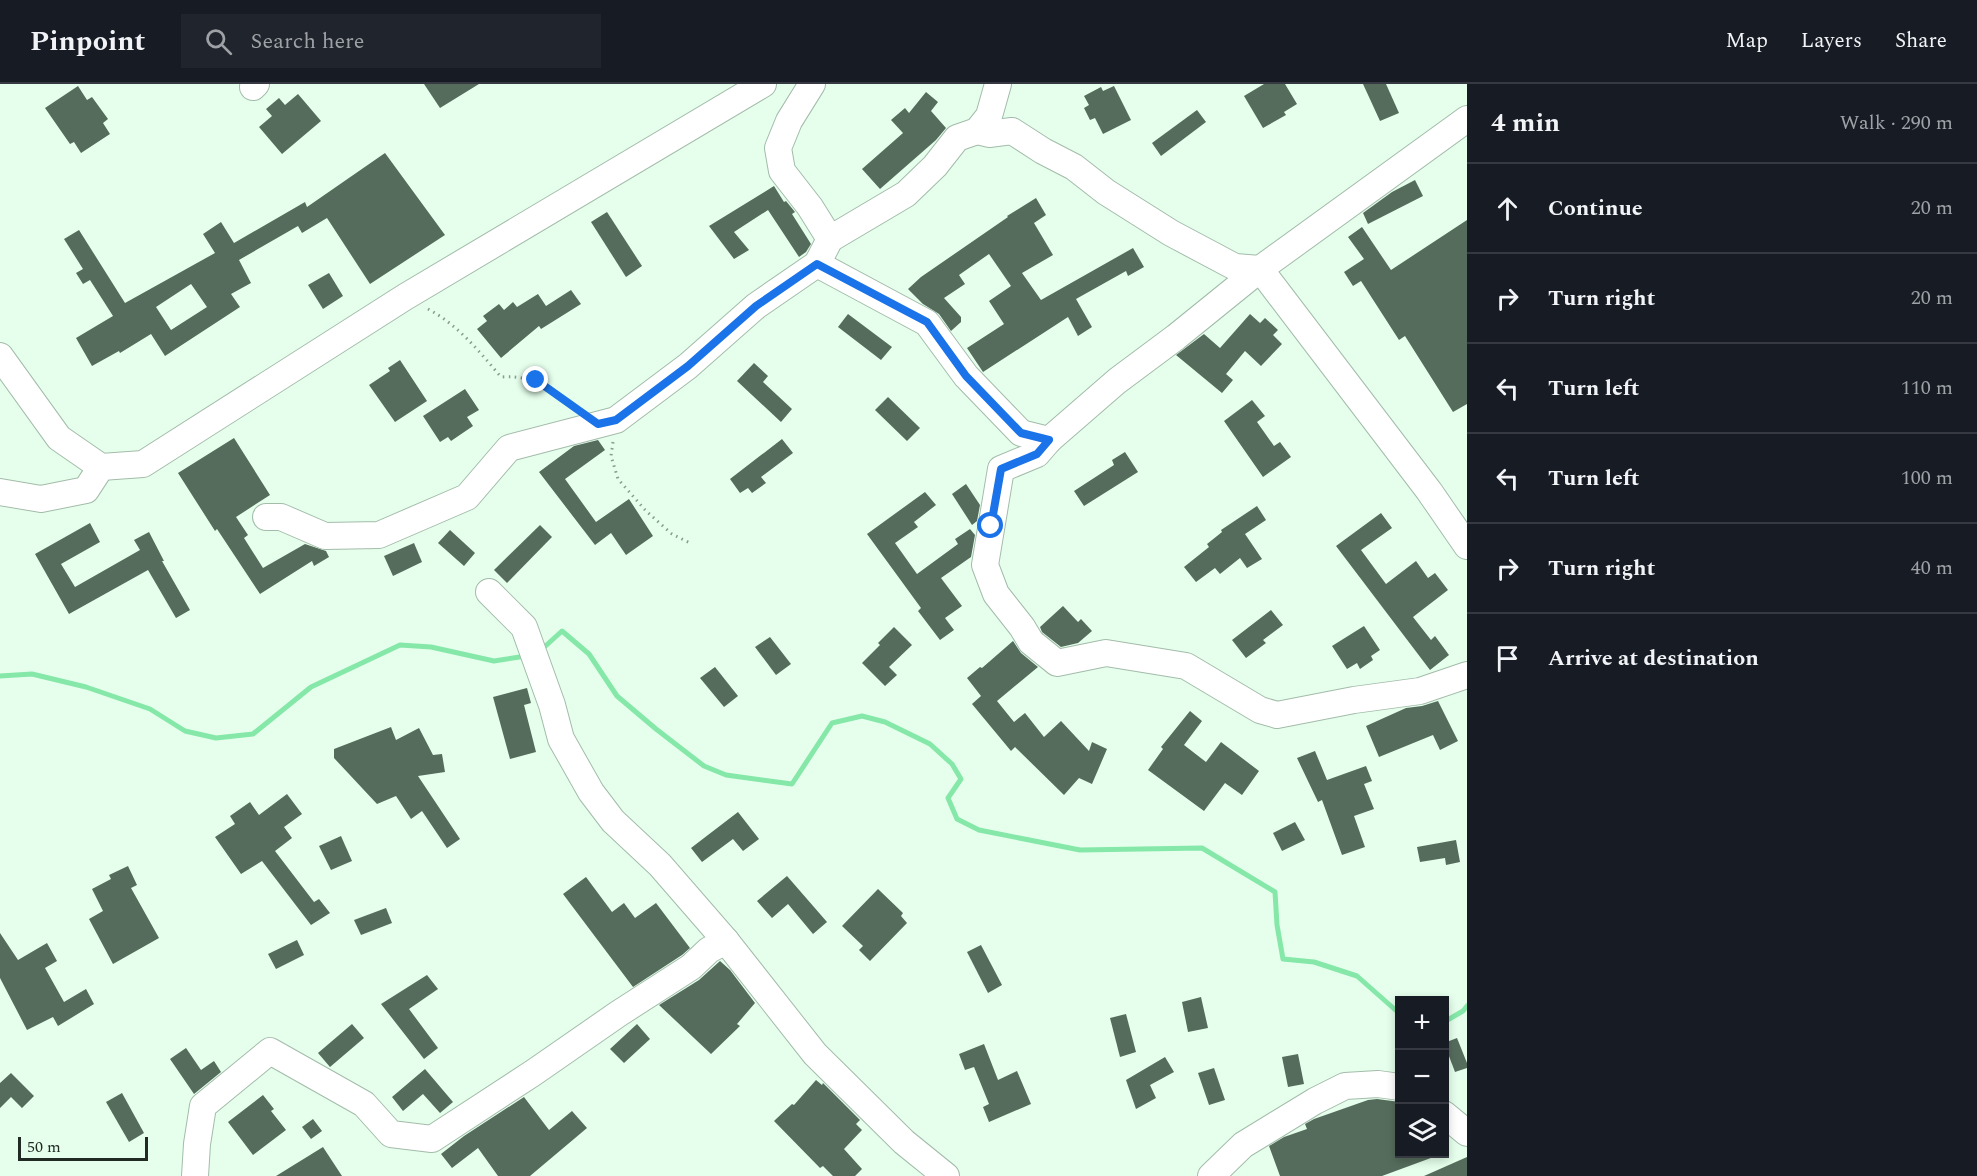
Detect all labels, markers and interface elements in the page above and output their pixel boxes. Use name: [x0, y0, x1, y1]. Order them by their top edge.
search box: [181, 14, 601, 68]
text: Pinpoint: [30, 20, 145, 63]
icon: search: [202, 25, 235, 58]
text: Search here: [250, 25, 364, 58]
text: Map: [1726, 25, 1768, 57]
text: Layers: [1801, 25, 1862, 57]
text: Share: [1895, 25, 1947, 57]
text: 4 min: [1491, 103, 1560, 143]
text: Walk · 290 m: [1840, 108, 1953, 138]
icon: ahead: [1491, 192, 1524, 225]
text: Continue: [1548, 192, 1643, 225]
text: 20 m: [1911, 193, 1953, 223]
icon: right: [1491, 282, 1524, 315]
text: Turn right: [1548, 282, 1655, 315]
text: 20 m: [1911, 283, 1953, 313]
route end: [522, 366, 548, 392]
icon: left: [1491, 372, 1524, 405]
text: Turn left: [1548, 372, 1640, 405]
text: 110 m: [1901, 373, 1953, 403]
icon: left: [1491, 462, 1524, 495]
text: Turn left: [1548, 462, 1640, 495]
text: 100 m: [1901, 463, 1953, 493]
route start: [977, 512, 1003, 538]
icon: right: [1491, 552, 1524, 585]
text: Turn right: [1548, 552, 1655, 585]
text: 40 m: [1911, 553, 1953, 583]
icon: arrive: [1491, 642, 1524, 675]
text: Arrive at destination: [1548, 642, 1759, 675]
map controls: [1395, 996, 1449, 1158]
button: +: [1395, 996, 1449, 1050]
button: −: [1395, 1050, 1449, 1104]
button: layers: [1395, 1104, 1449, 1158]
scale bar: [18, 1134, 148, 1162]
text: 50 m: [27, 1135, 61, 1159]

